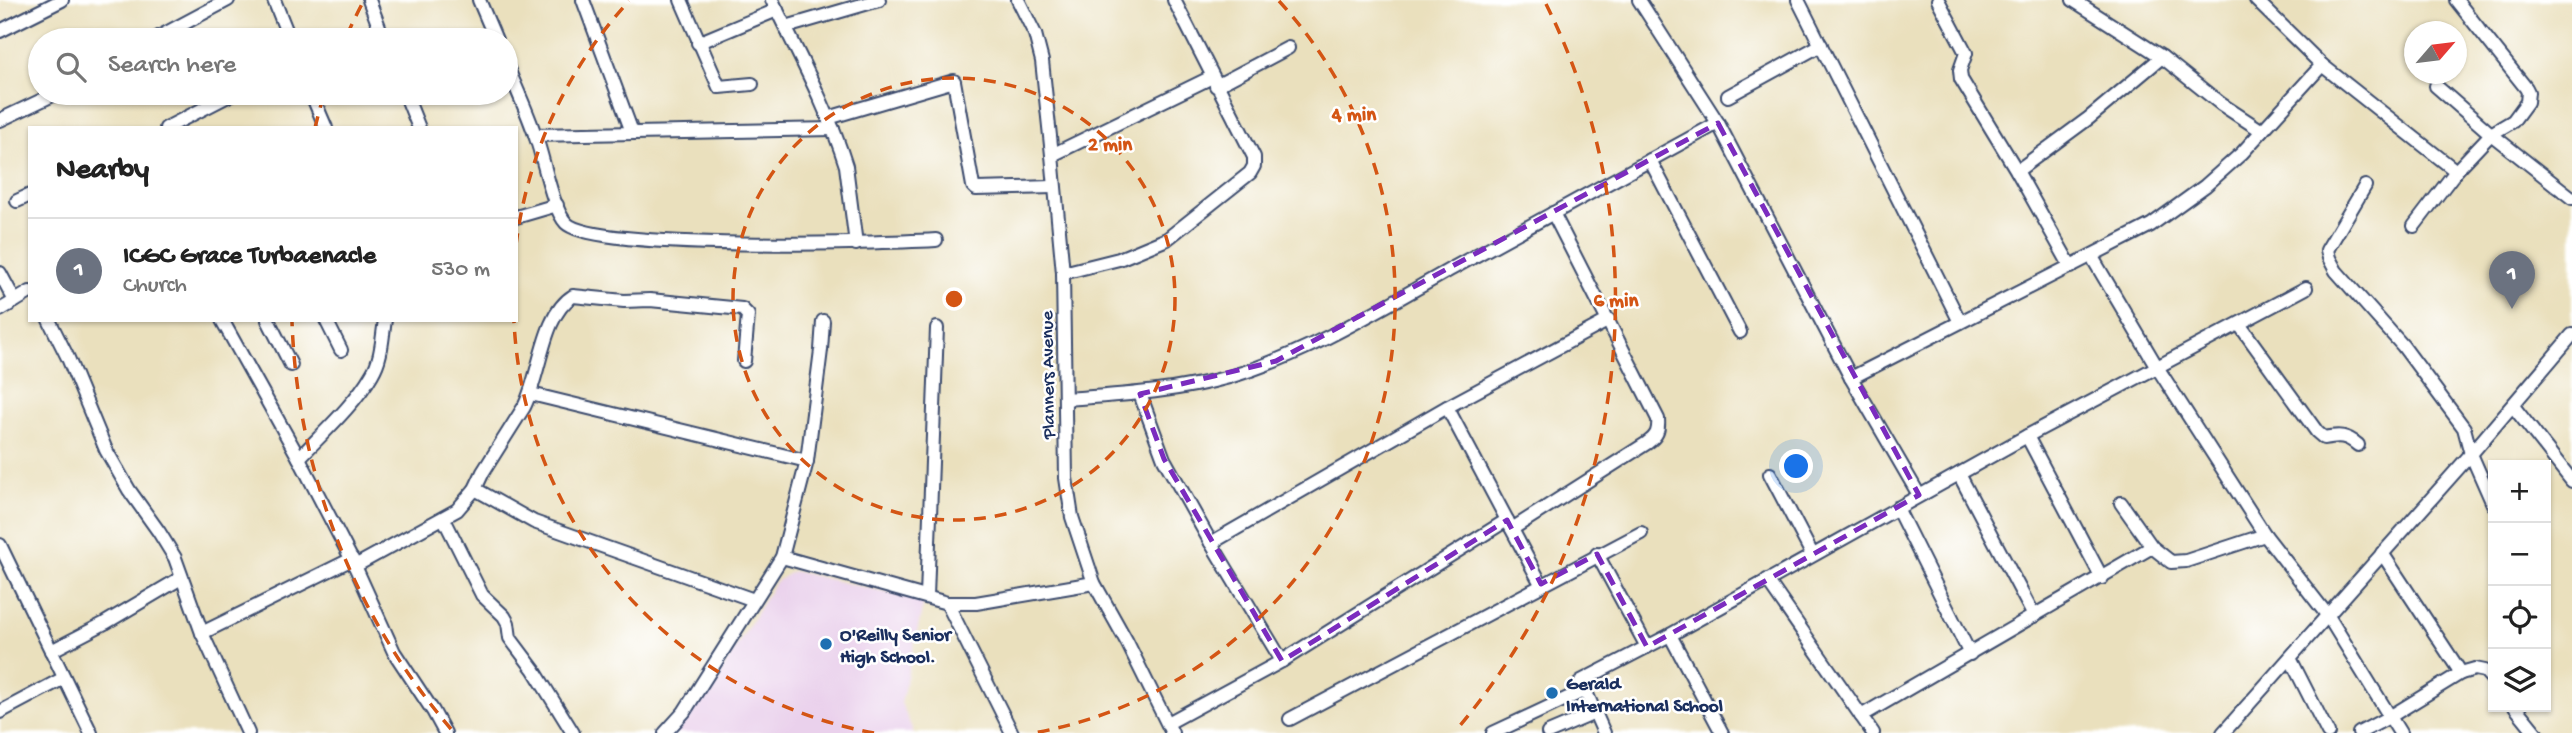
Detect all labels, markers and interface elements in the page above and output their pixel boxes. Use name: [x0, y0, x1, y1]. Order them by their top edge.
north arrow: [2404, 21, 2467, 84]
search box: [28, 28, 518, 105]
icon: search: [52, 48, 90, 86]
text: Search here: [108, 51, 236, 82]
text: 4 min: [1331, 104, 1377, 129]
text: 2 min: [1088, 134, 1133, 159]
text: Nearby: [56, 154, 149, 189]
text: ICGC Grace Turbaenacle: [123, 242, 376, 273]
pin: 1: [2489, 251, 2535, 309]
text: 1: [74, 257, 84, 284]
text: 530 m: [431, 257, 490, 284]
text: Church: [123, 273, 187, 300]
centre of rings: [942, 287, 966, 311]
text: 6 min: [1593, 290, 1640, 315]
street label: Planners Avenue: [1037, 310, 1062, 440]
your location: [1779, 449, 1813, 483]
map controls: [2488, 460, 2551, 712]
button: +: [2488, 460, 2551, 523]
button: −: [2488, 523, 2551, 586]
button: locate: [2488, 586, 2551, 649]
place label: O'Reilly Senior High School.: [840, 625, 953, 670]
marker: O'Reilly Senior High School.: [818, 636, 834, 652]
button: layers: [2488, 649, 2551, 712]
place label: Gerald International School: [1566, 674, 1723, 719]
marker: Gerald International School: [1544, 685, 1560, 701]

